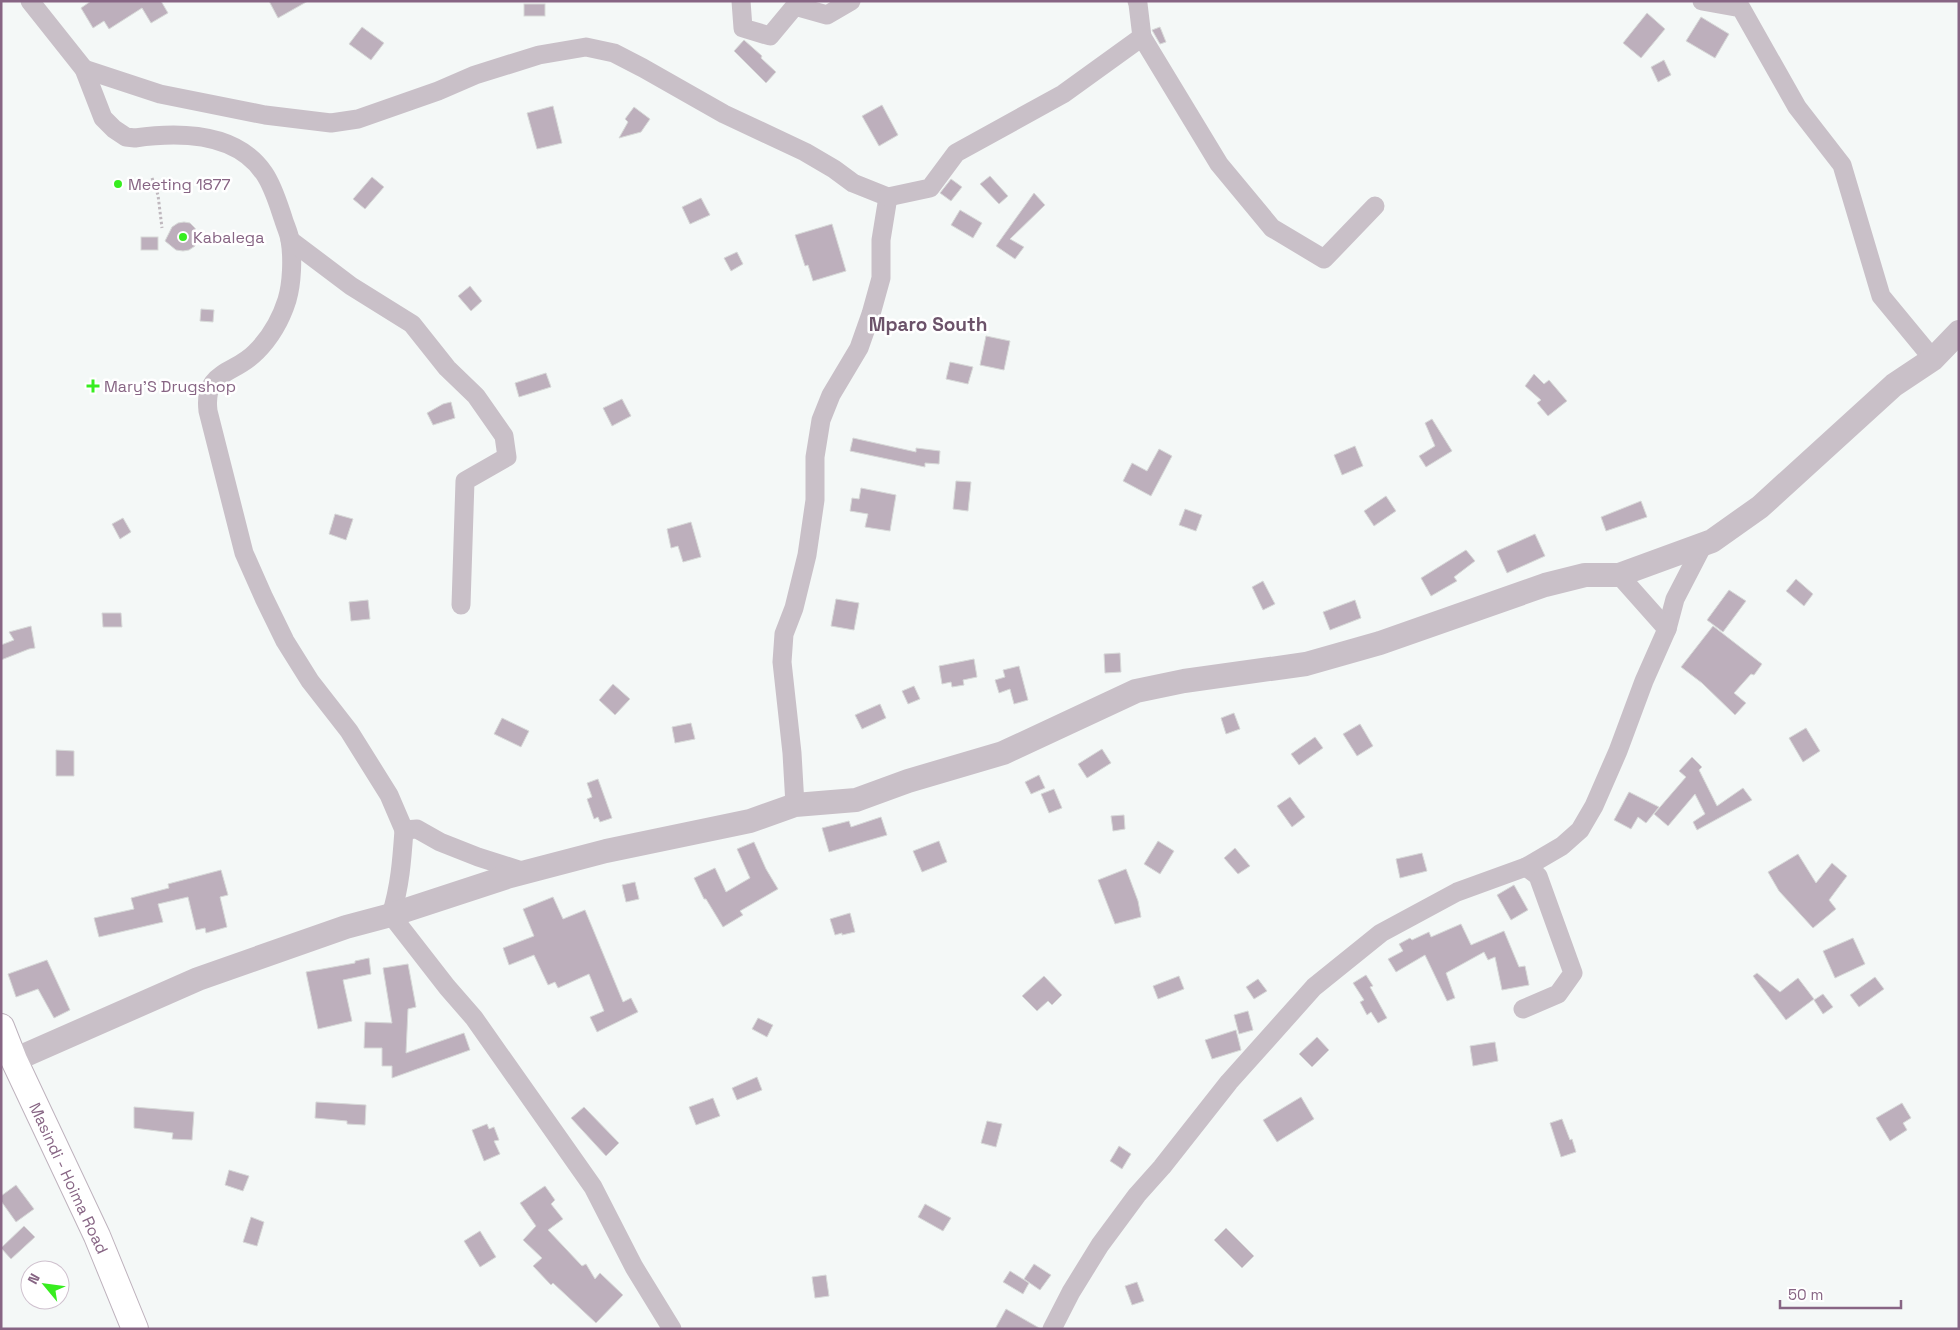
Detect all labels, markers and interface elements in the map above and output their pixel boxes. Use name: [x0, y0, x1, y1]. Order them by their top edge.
place label: Meeting 1877: [128, 174, 230, 195]
marker: Meeting 1877: [112, 178, 124, 190]
place label: Kabalega: [193, 227, 264, 248]
marker: Kabalega: [177, 231, 189, 243]
district label: Mparo South: [869, 312, 987, 337]
place label: Mary'S Drugshop: [104, 376, 236, 397]
marker: Mary'S Drugshop: [86, 379, 100, 393]
street label: Masindi - Hoima Road: [24, 1099, 113, 1257]
north arrow: [20, 1260, 70, 1310]
text: N: [23, 1270, 44, 1287]
scale bar: [1780, 1278, 1901, 1310]
text: 50 m: [1788, 1285, 1823, 1304]

